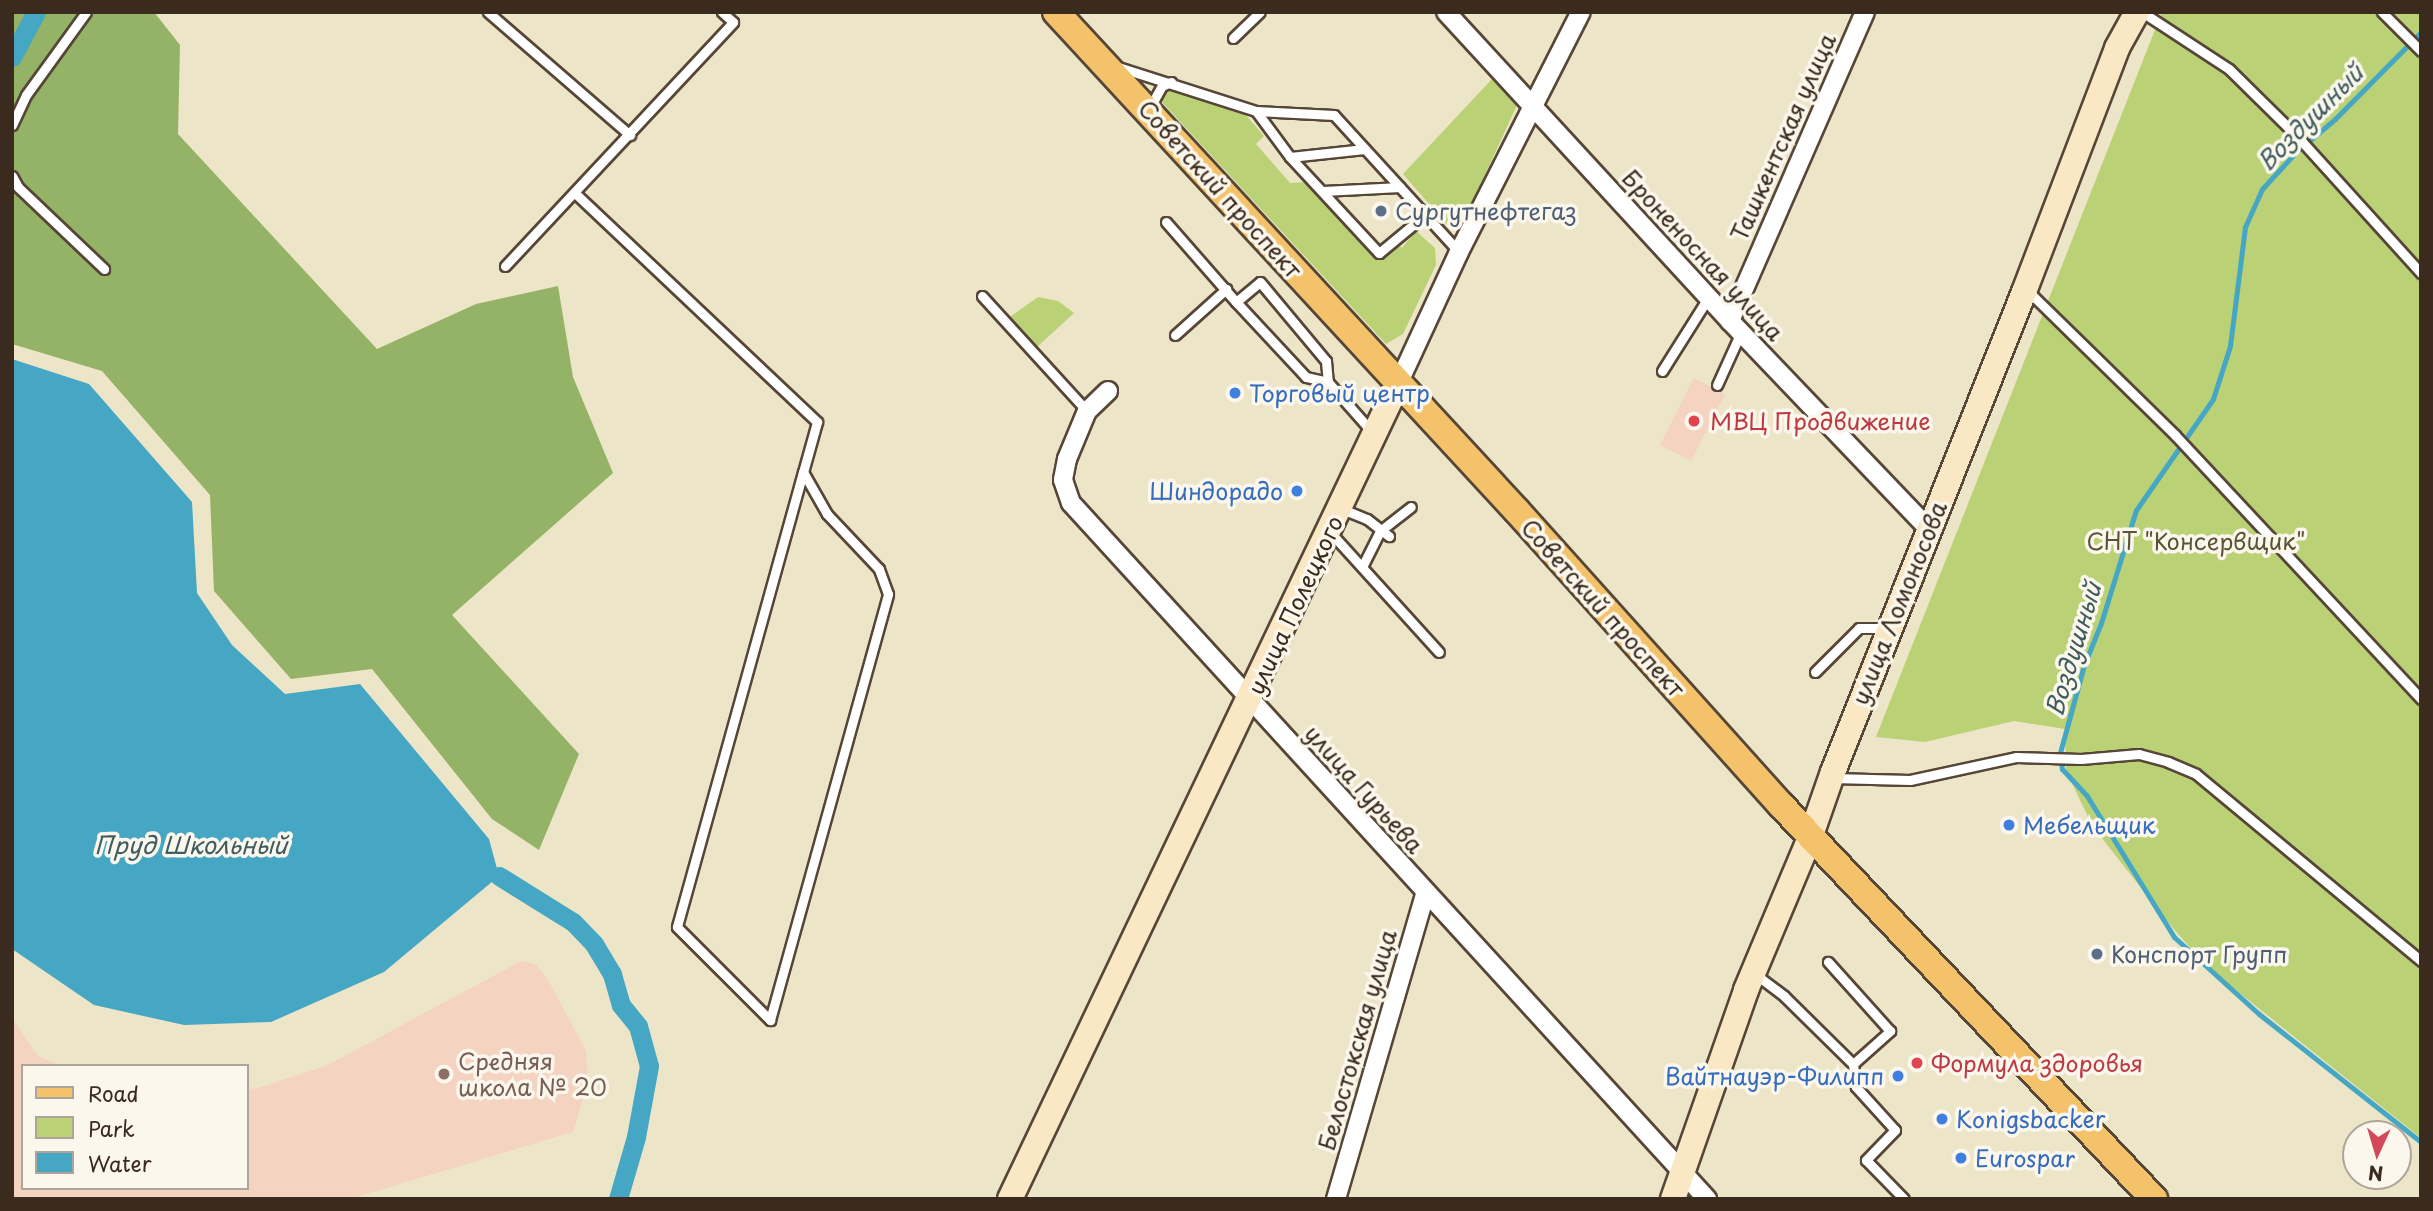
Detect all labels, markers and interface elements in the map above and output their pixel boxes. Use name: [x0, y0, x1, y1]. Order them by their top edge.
street label: Ташкентская улица: [1725, 29, 1841, 245]
water label: Воздушный: [2251, 58, 2369, 176]
street label: Советский проспект: [1133, 94, 1307, 284]
street label: Броненосная улица: [1616, 163, 1790, 347]
place label: Сургутнефтегаз: [1395, 197, 1577, 225]
marker: Сургутнефтегаз: [1373, 203, 1389, 219]
place label: Торговый центр: [1249, 379, 1429, 407]
marker: Торговый центр: [1227, 385, 1243, 401]
place label: МВЦ Продвижение: [1710, 407, 1929, 435]
marker: МВЦ Продвижение: [1684, 411, 1704, 431]
place label: Шиндорадо: [1149, 477, 1283, 505]
marker: Шиндорадо: [1289, 483, 1305, 499]
street label: улица Ломоносова: [1845, 497, 1953, 709]
street label: улица Полецкого: [1241, 511, 1349, 699]
street label: Советский проспект: [1516, 513, 1690, 703]
park label: СНТ "Консервщик": [2086, 527, 2306, 555]
water label: Воздушный: [2039, 579, 2107, 719]
street label: улица Гурьева: [1299, 719, 1429, 859]
place label: Мебельщик: [2023, 811, 2155, 839]
marker: Мебельщик: [2001, 817, 2017, 833]
water label: Пруд Школьный: [94, 831, 288, 859]
street label: Белостокская улица: [1312, 925, 1402, 1155]
place label: Конспорт Групп: [2111, 940, 2287, 968]
marker: Конспорт Групп: [2089, 946, 2105, 962]
place label: Средняя школа № 20: [458, 1047, 608, 1101]
place label: Формула здоровья: [1931, 1049, 2144, 1077]
marker: Формула здоровья: [1909, 1055, 1925, 1071]
place label: Вайтнауэр-Филипп: [1665, 1062, 1884, 1090]
legend: [21, 1064, 248, 1190]
marker: Средняя школа № 20: [436, 1066, 452, 1082]
marker: Вайтнауэр-Филипп: [1890, 1068, 1906, 1084]
text: Road: [88, 1077, 139, 1109]
place label: Konigsbacker: [1956, 1105, 2105, 1133]
marker: Konigsbacker: [1934, 1111, 1950, 1127]
text: Park: [88, 1112, 135, 1144]
north arrow: [2342, 1120, 2412, 1190]
place label: Eurospar: [1975, 1144, 2075, 1172]
text: Water: [88, 1147, 151, 1179]
marker: Eurospar: [1953, 1150, 1969, 1166]
text: N: [2367, 1159, 2384, 1188]

